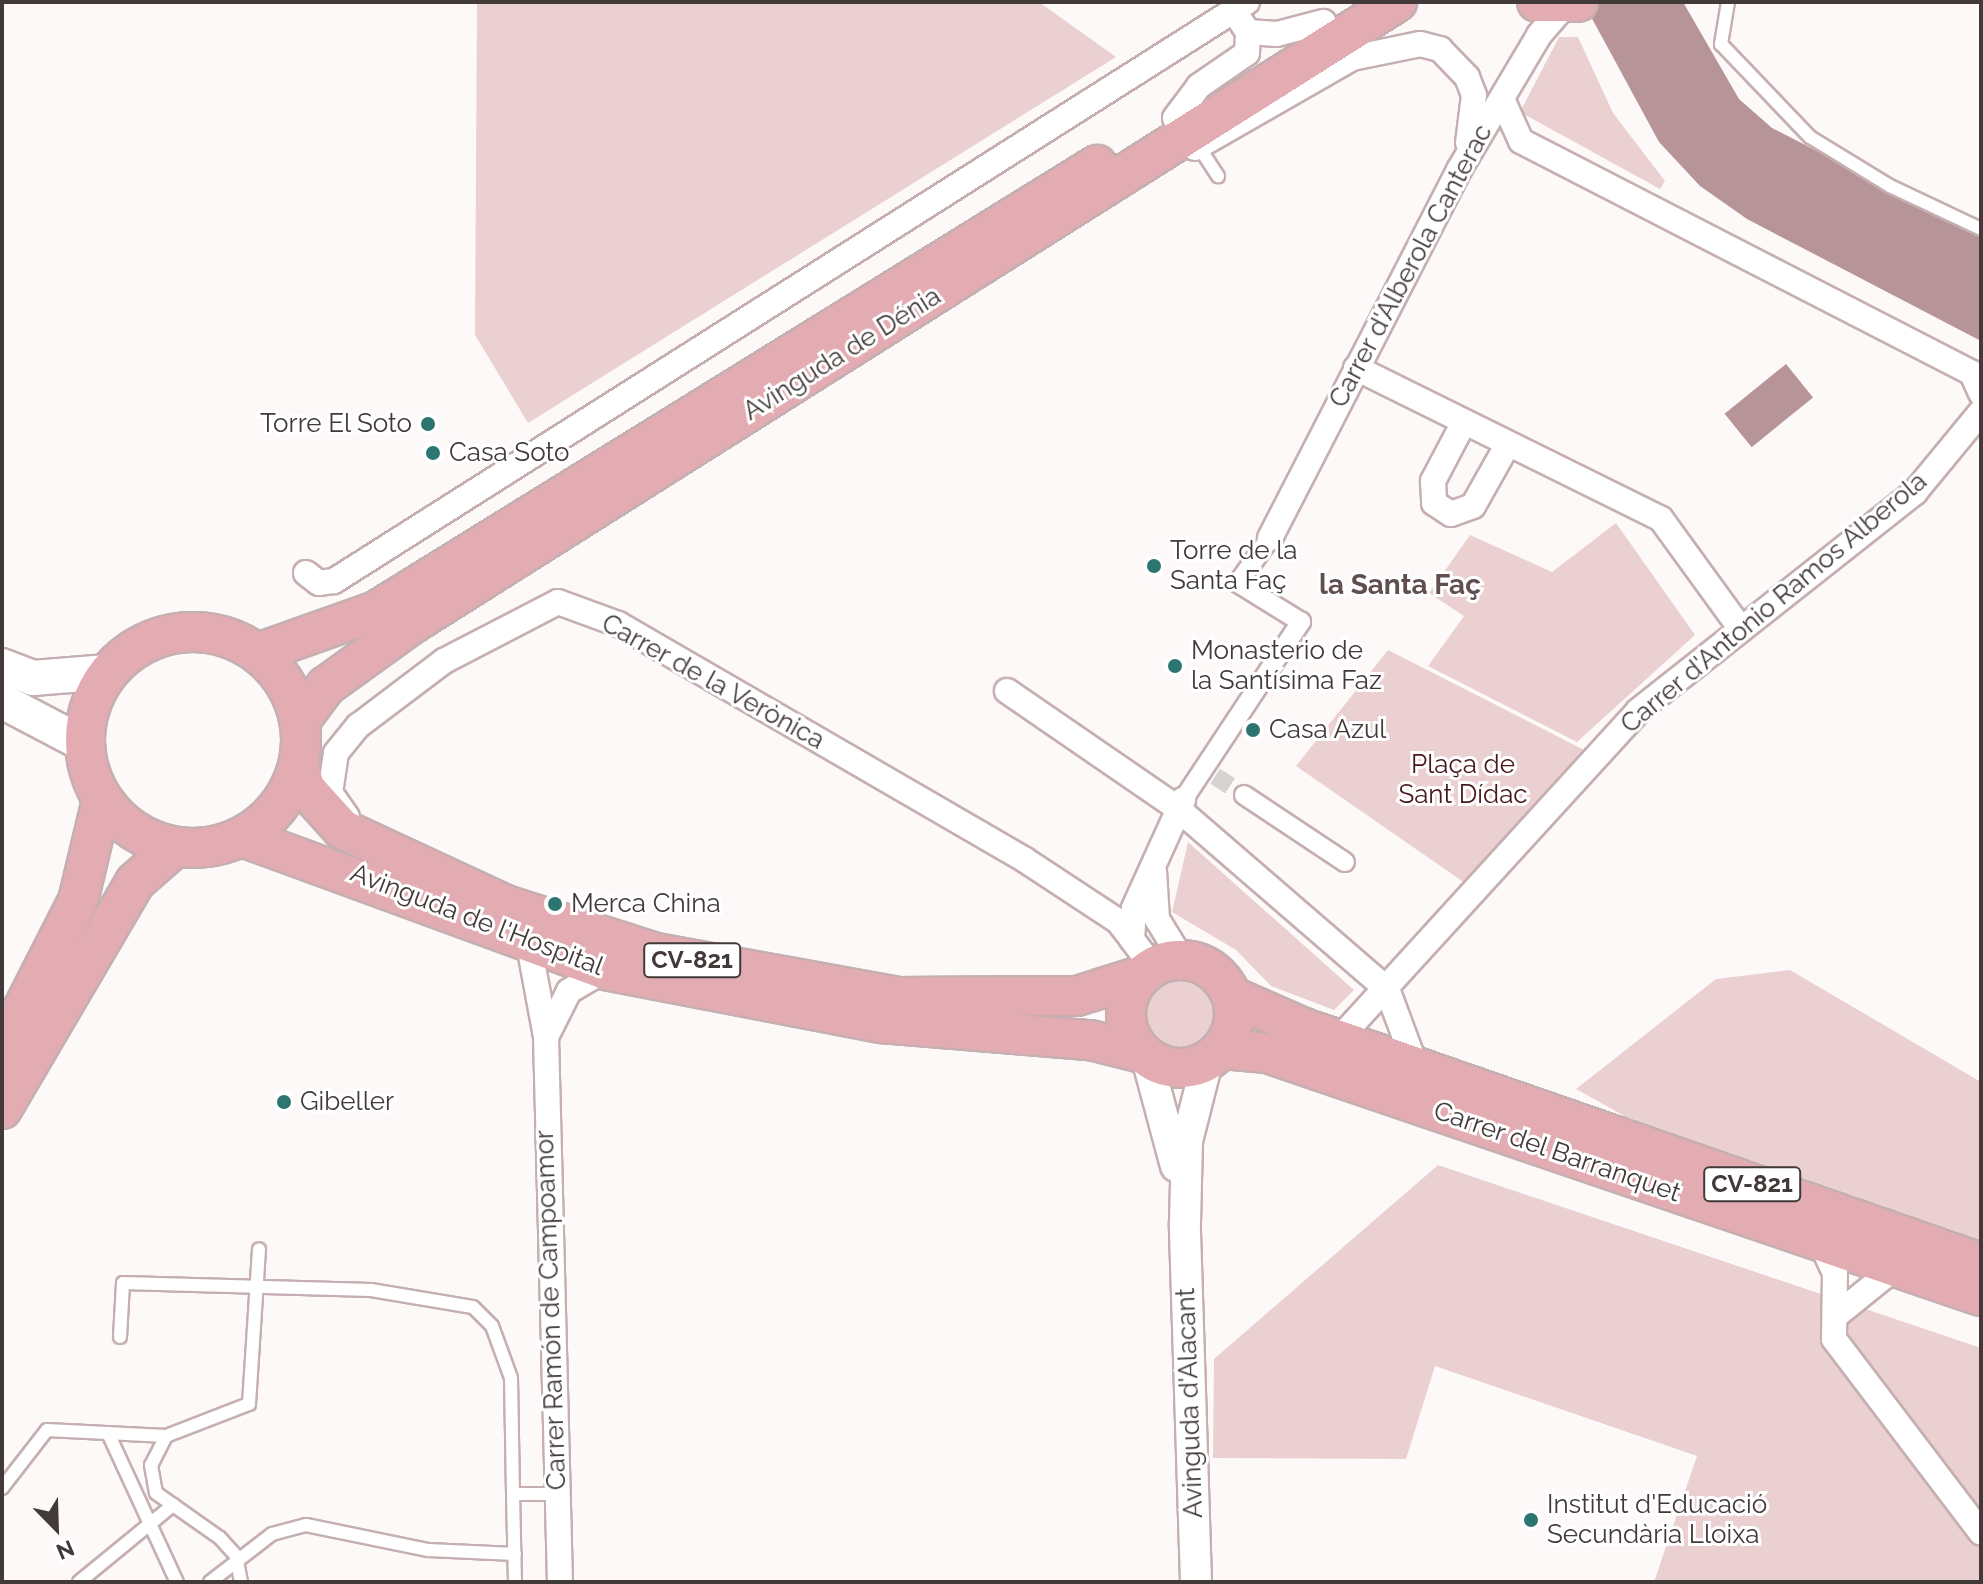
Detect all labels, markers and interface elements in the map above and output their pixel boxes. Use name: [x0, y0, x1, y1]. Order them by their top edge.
street label: Carrer d'Alberola Canterac: [1323, 119, 1499, 413]
street label: Avinguda de Dénia: [738, 281, 946, 427]
place label: Torre El Soto: [259, 408, 412, 440]
marker: Torre El Soto: [419, 415, 437, 433]
place label: Casa Soto: [449, 437, 569, 469]
marker: Casa Soto: [424, 444, 442, 462]
street label: Carrer d'Antonio Ramos Alberola: [1614, 465, 1934, 741]
place label: Torre de la Santa Faç: [1170, 535, 1297, 596]
marker: Torre de la Santa Faç: [1145, 557, 1163, 575]
district label: la Santa Faç: [1319, 568, 1481, 602]
street label: Carrer de la Verònica: [595, 607, 831, 757]
place label: Monasterio de la Santísima Faz: [1191, 635, 1382, 696]
marker: Monasterio de la Santísima Faz: [1166, 657, 1184, 675]
place label: Casa Azul: [1269, 714, 1387, 746]
marker: Casa Azul: [1244, 721, 1262, 739]
park label: Plaça de Sant Dídac: [1398, 749, 1528, 810]
street label: Avinguda de l'Hospital: [346, 857, 608, 983]
place label: Merca China: [571, 888, 721, 920]
marker: Merca China: [546, 895, 564, 913]
road number: CV-821: [642, 940, 742, 980]
place label: Gibeller: [300, 1086, 394, 1118]
marker: Gibeller: [275, 1093, 293, 1111]
street label: Carrer del Barranquet: [1429, 1095, 1685, 1209]
street label: Carrer Ramón de Campoamor: [529, 1129, 573, 1491]
road number: CV-821: [1702, 1164, 1802, 1204]
street label: Avinguda d'Alacant: [1170, 1287, 1210, 1519]
north arrow: [16, 1488, 96, 1568]
place label: Institut d'Educació Secundària Lloixa: [1547, 1489, 1767, 1550]
marker: Institut d'Educació Secundària Lloixa: [1522, 1511, 1540, 1529]
text: N: [53, 1535, 78, 1565]

